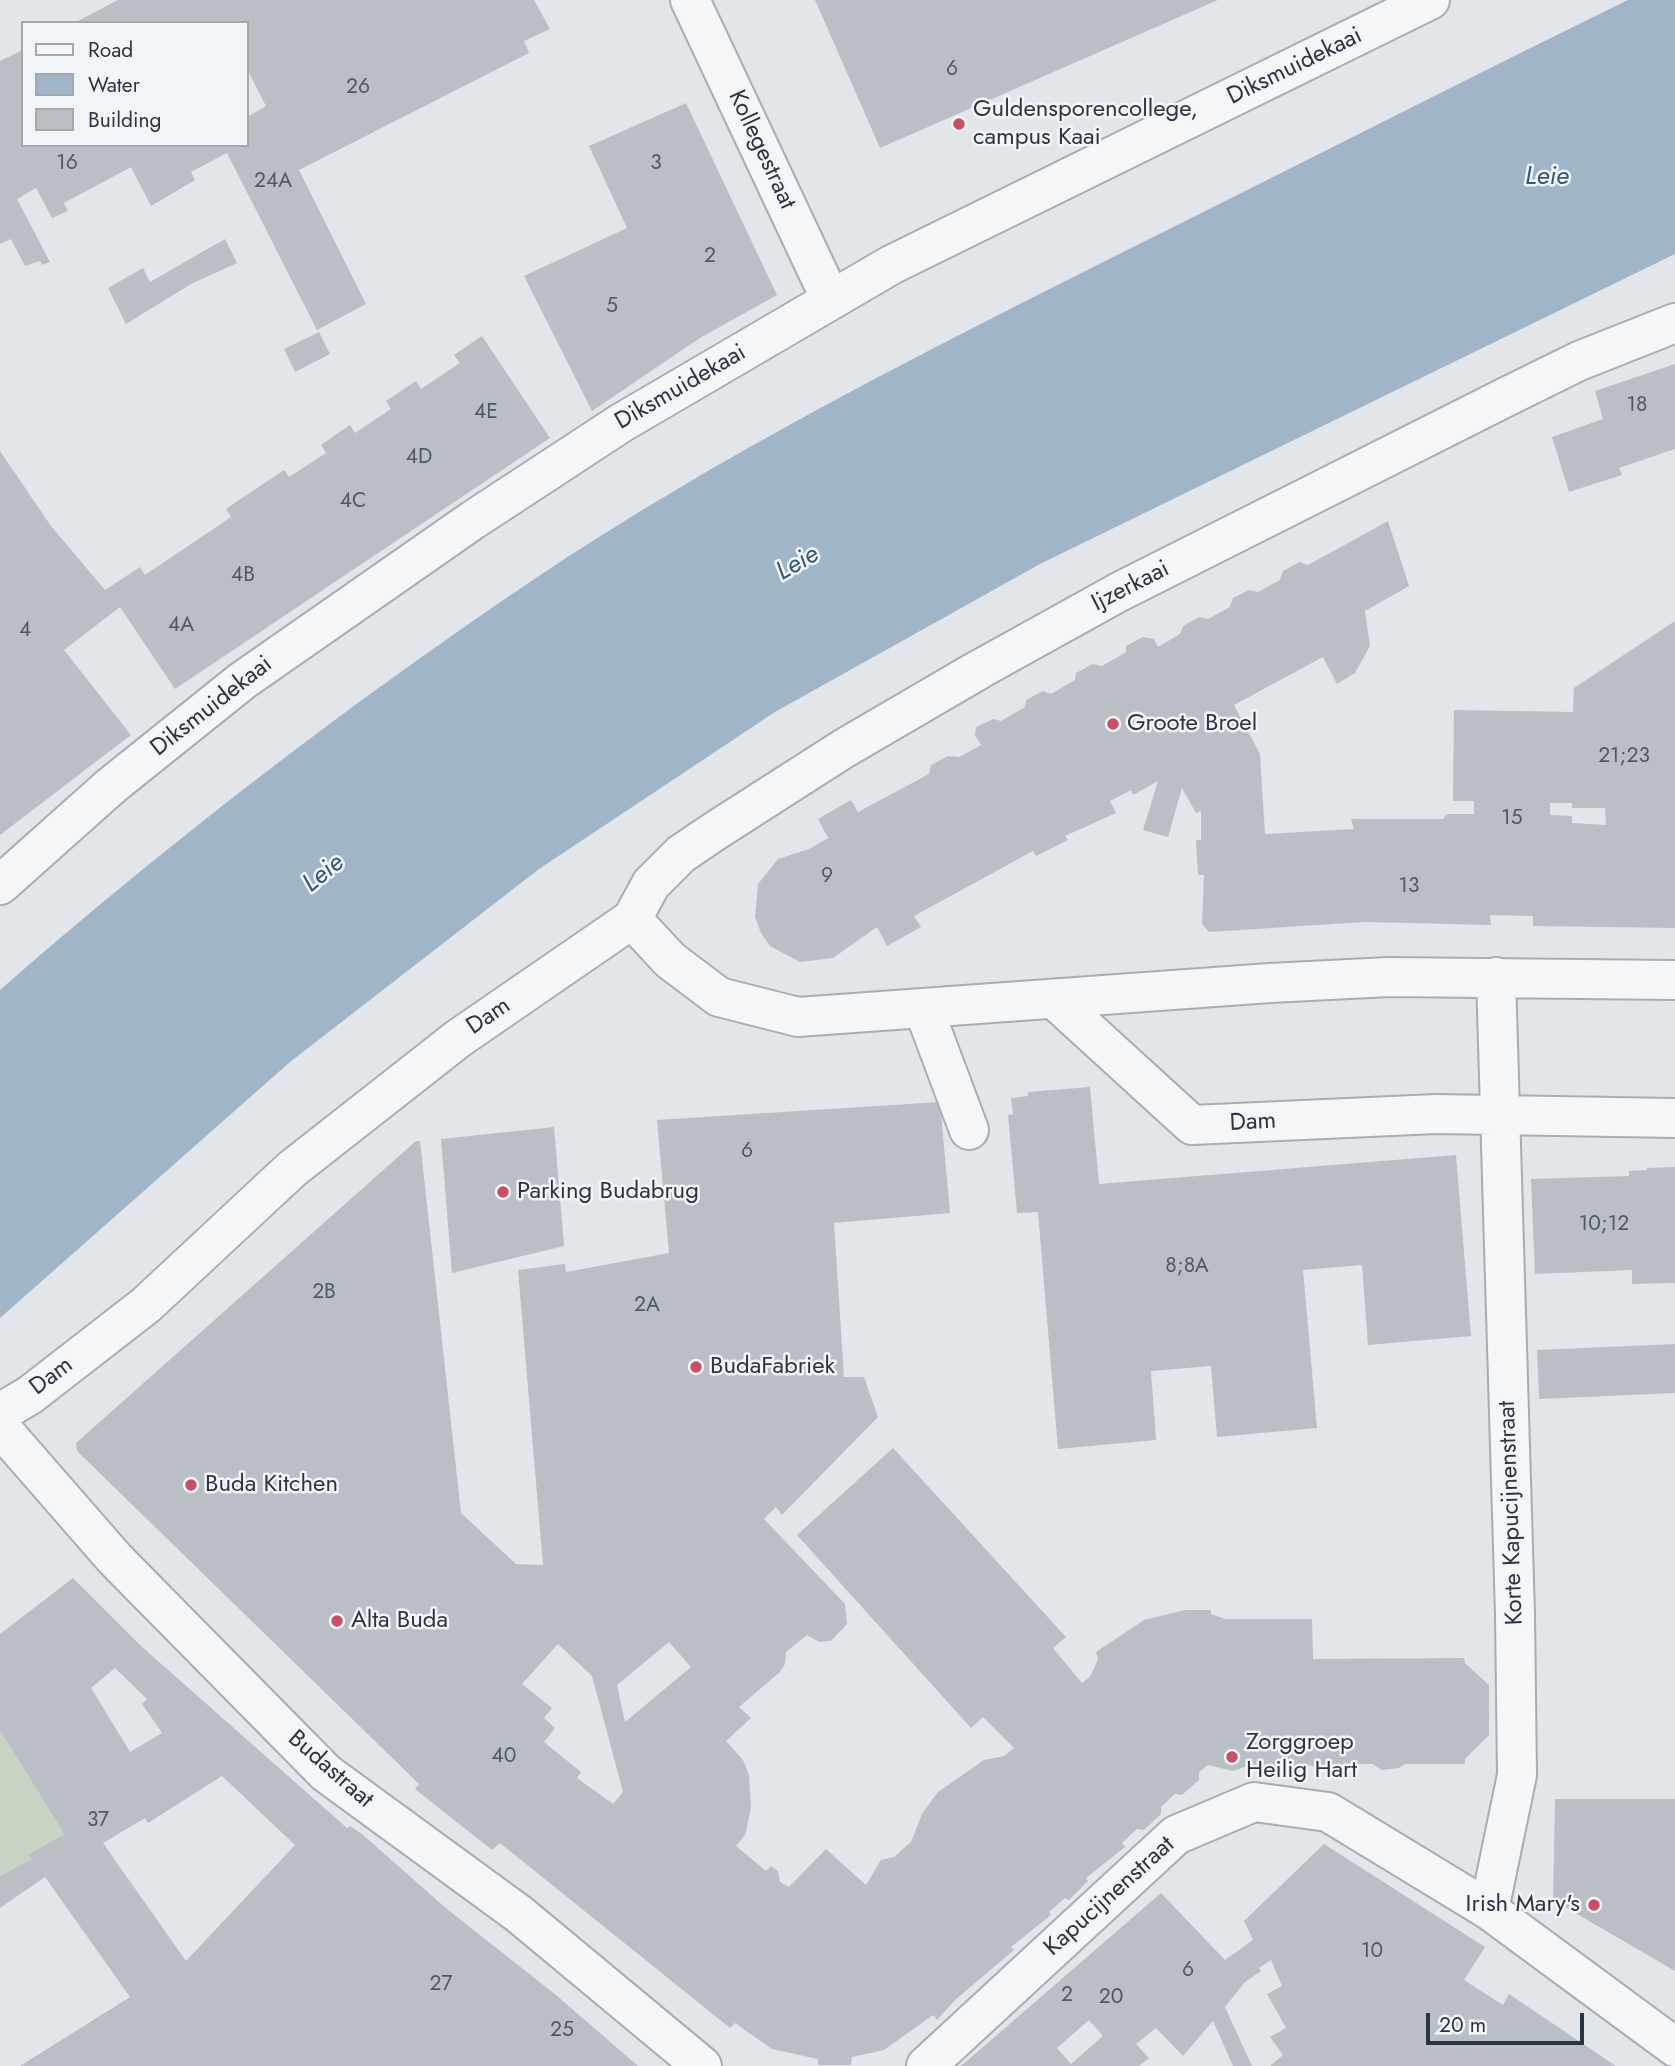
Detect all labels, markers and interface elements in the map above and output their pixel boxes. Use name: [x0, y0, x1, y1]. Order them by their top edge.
legend: [21, 21, 248, 147]
street label: Diksmuidekaai: [1223, 22, 1367, 112]
text: Road: [88, 35, 133, 65]
house number: 6: [946, 57, 958, 83]
text: Water: [88, 70, 140, 100]
house number: 26: [346, 75, 370, 101]
street label: Kollegestraat: [721, 86, 801, 214]
place label: Guldensporencollege, campus Kaai: [973, 96, 1198, 152]
text: Building: [88, 105, 161, 135]
marker: Guldensporencollege, campus Kaai: [951, 116, 967, 132]
house number: 16: [56, 151, 78, 177]
house number: 3: [650, 151, 662, 177]
water label: Leie: [1525, 162, 1569, 194]
house number: 24A: [254, 169, 292, 195]
house number: 2: [704, 244, 716, 270]
house number: 5: [606, 294, 618, 320]
street label: Diksmuidekaai: [610, 339, 752, 437]
house number: 18: [1627, 393, 1647, 419]
house number: 4E: [474, 400, 498, 426]
house number: 4D: [406, 445, 432, 471]
house number: 4C: [340, 489, 366, 515]
water label: Leie: [771, 540, 825, 588]
street label: Ijzerkaai: [1087, 555, 1175, 619]
house number: 4B: [231, 563, 255, 589]
house number: 4A: [168, 613, 194, 639]
house number: 4: [19, 618, 31, 644]
street label: Diksmuidekaai: [145, 651, 279, 763]
place label: Groote Broel: [1127, 710, 1257, 738]
marker: Groote Broel: [1105, 716, 1121, 732]
house number: 21;23: [1598, 744, 1650, 770]
house number: 15: [1501, 806, 1523, 832]
water label: Leie: [297, 848, 351, 900]
house number: 9: [821, 864, 833, 890]
house number: 13: [1399, 874, 1419, 900]
street label: Dam: [462, 992, 516, 1042]
street label: Dam: [1229, 1107, 1277, 1139]
house number: 6: [741, 1139, 753, 1165]
place label: Parking Budabrug: [517, 1178, 699, 1206]
marker: Parking Budabrug: [495, 1184, 511, 1200]
house number: 10;12: [1579, 1212, 1629, 1238]
house number: 8;8A: [1165, 1254, 1209, 1280]
house number: 2B: [312, 1280, 336, 1306]
house number: 2A: [634, 1293, 660, 1319]
street label: Dam: [25, 1351, 79, 1403]
place label: BudaFabriek: [710, 1353, 835, 1381]
marker: BudaFabriek: [688, 1359, 704, 1375]
street label: Korte Kapucijnenstraat: [1494, 1400, 1530, 1626]
place label: Buda Kitchen: [205, 1471, 338, 1499]
marker: Buda Kitchen: [183, 1477, 199, 1493]
place label: Alta Buda: [351, 1607, 448, 1635]
marker: Alta Buda: [329, 1613, 345, 1629]
street label: Budastraat: [281, 1725, 379, 1815]
place label: Zorggroep Heilig Hart: [1246, 1729, 1357, 1785]
house number: 40: [492, 1744, 516, 1770]
marker: Zorggroep Heilig Hart: [1224, 1749, 1240, 1765]
house number: 37: [87, 1808, 109, 1834]
street label: Kapucijnenstraat: [1039, 1831, 1181, 1963]
place label: Irish Mary's: [1466, 1891, 1580, 1919]
marker: Irish Mary's: [1586, 1897, 1602, 1913]
house number: 10: [1361, 1939, 1383, 1965]
house number: 6: [1182, 1958, 1194, 1984]
house number: 27: [430, 1972, 452, 1998]
house number: 2: [1061, 1983, 1073, 2009]
house number: 20: [1099, 1985, 1123, 2011]
scale bar: [1430, 2000, 1588, 2044]
text: 20 m: [1439, 2010, 1486, 2040]
house number: 25: [550, 2018, 574, 2044]

